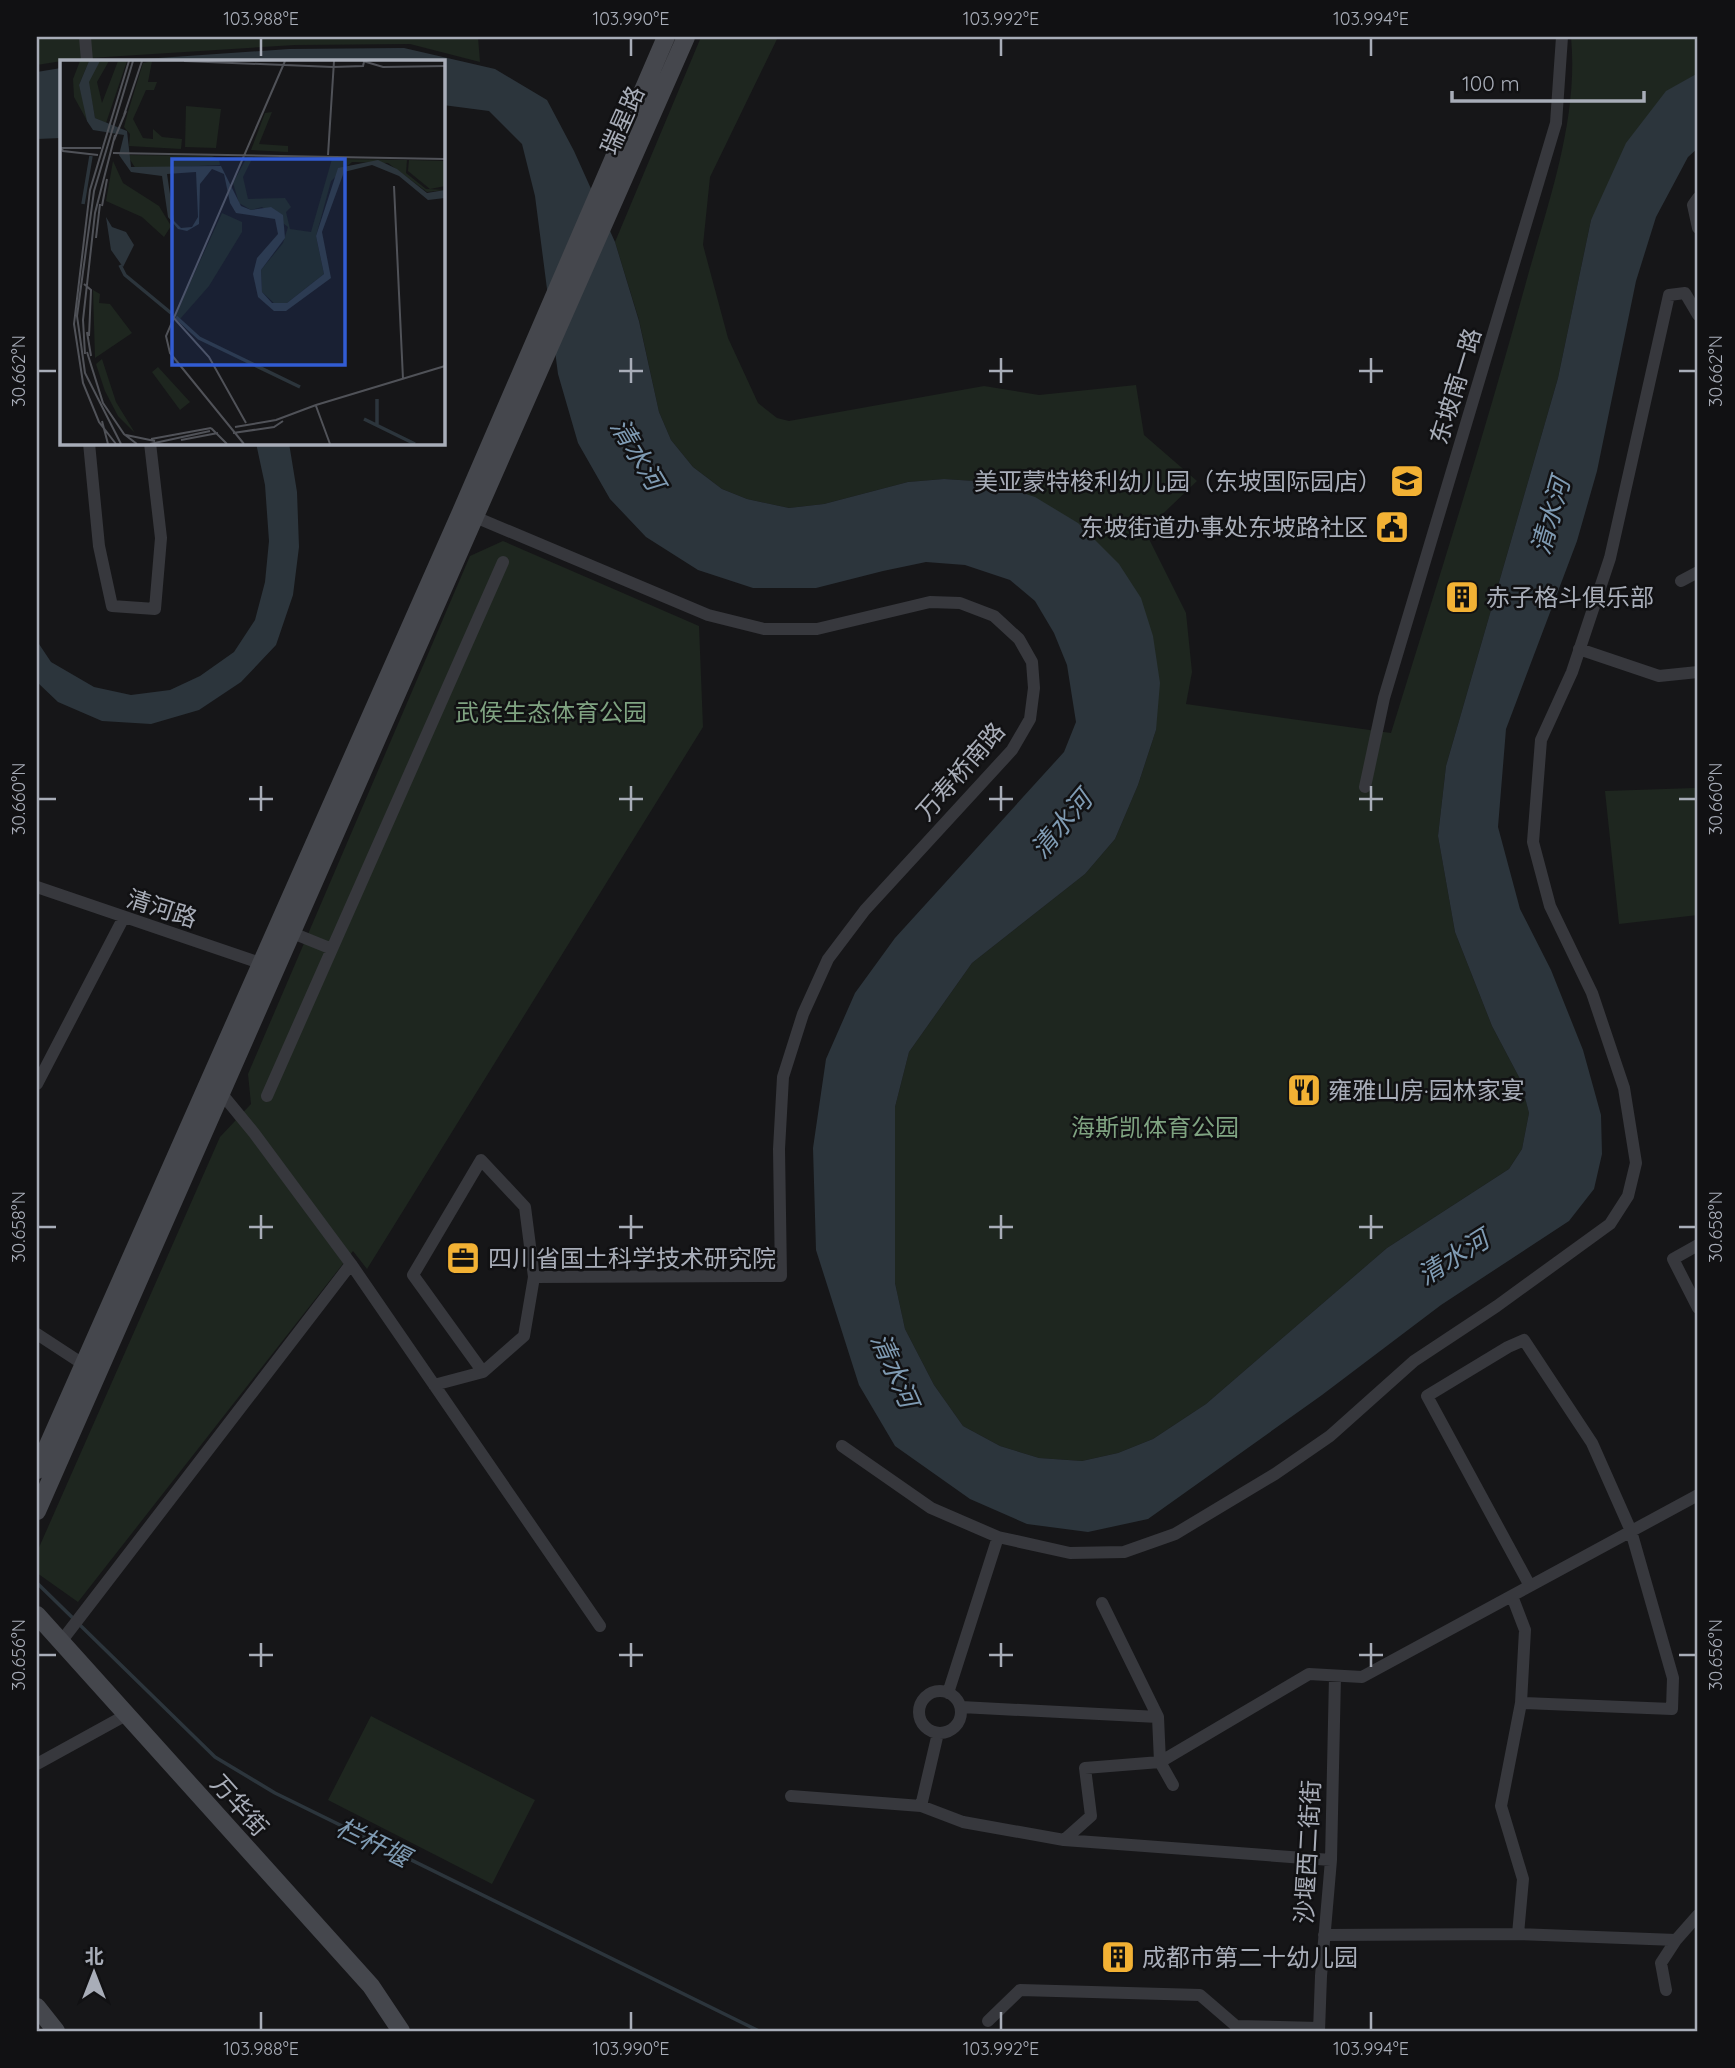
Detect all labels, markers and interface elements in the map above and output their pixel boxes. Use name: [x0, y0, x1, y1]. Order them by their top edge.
text: 103.988°E: [223, 7, 299, 30]
text: 103.990°E: [592, 7, 670, 30]
text: 103.992°E: [963, 7, 1039, 30]
text: 103.994°E: [1333, 7, 1409, 30]
inset map: [60, 60, 444, 444]
scale bar: [1452, 60, 1644, 104]
text: 100 m: [1462, 70, 1520, 96]
street label: 瑞星路: [594, 81, 650, 159]
street label: 东坡南一路: [1423, 324, 1487, 448]
text: 30.662°N: [7, 335, 30, 407]
text: 30.662°N: [1704, 335, 1727, 407]
water label: 清水河: [604, 412, 675, 500]
school or university icon: 美亚蒙特梭利幼儿园（东坡国际园店）: [1388, 462, 1426, 500]
place label: 美亚蒙特梭利幼儿园（东坡国际园店）: [974, 466, 1382, 496]
water label: 清水河: [1523, 469, 1578, 558]
public building icon: 东坡街道办事处东坡路社区: [1373, 508, 1411, 546]
place label: 东坡街道办事处东坡路社区: [1080, 512, 1368, 542]
building icon: 赤子格斗俱乐部: [1443, 578, 1481, 616]
place label: 赤子格斗俱乐部: [1486, 582, 1654, 612]
park label: 武侯生态体育公园: [455, 697, 647, 727]
street label: 万寿桥南路: [909, 716, 1011, 826]
text: 30.660°N: [7, 763, 30, 835]
text: 30.660°N: [1704, 763, 1727, 835]
water label: 清水河: [1023, 780, 1102, 864]
street label: 清河路: [123, 883, 201, 933]
restaurant icon: 雍雅山房·园林家宴: [1285, 1071, 1323, 1109]
place label: 雍雅山房·园林家宴: [1328, 1075, 1525, 1105]
park label: 海斯凯体育公园: [1071, 1112, 1239, 1142]
text: 30.658°N: [7, 1191, 30, 1263]
text: 30.658°N: [1704, 1191, 1727, 1263]
water label: 清水河: [1411, 1220, 1499, 1292]
office icon: 四川省国土科学技术研究院: [444, 1239, 482, 1277]
place label: 四川省国土科学技术研究院: [488, 1243, 776, 1273]
water label: 清水河: [864, 1328, 928, 1417]
text: 30.656°N: [7, 1619, 30, 1691]
text: 30.656°N: [1704, 1619, 1727, 1691]
street label: 万华街: [205, 1768, 275, 1842]
street label: 沙堰西二街街: [1288, 1779, 1326, 1925]
water label: 栏杆堰: [331, 1810, 419, 1876]
north arrow: [60, 1938, 130, 2008]
building icon: 成都市第二十幼儿园: [1099, 1938, 1137, 1976]
place label: 成都市第二十幼儿园: [1142, 1942, 1358, 1972]
text: 北: [84, 1944, 104, 1968]
text: 103.988°E: [223, 2037, 299, 2060]
text: 103.990°E: [592, 2037, 670, 2060]
text: 103.992°E: [963, 2037, 1039, 2060]
text: 103.994°E: [1333, 2037, 1409, 2060]

